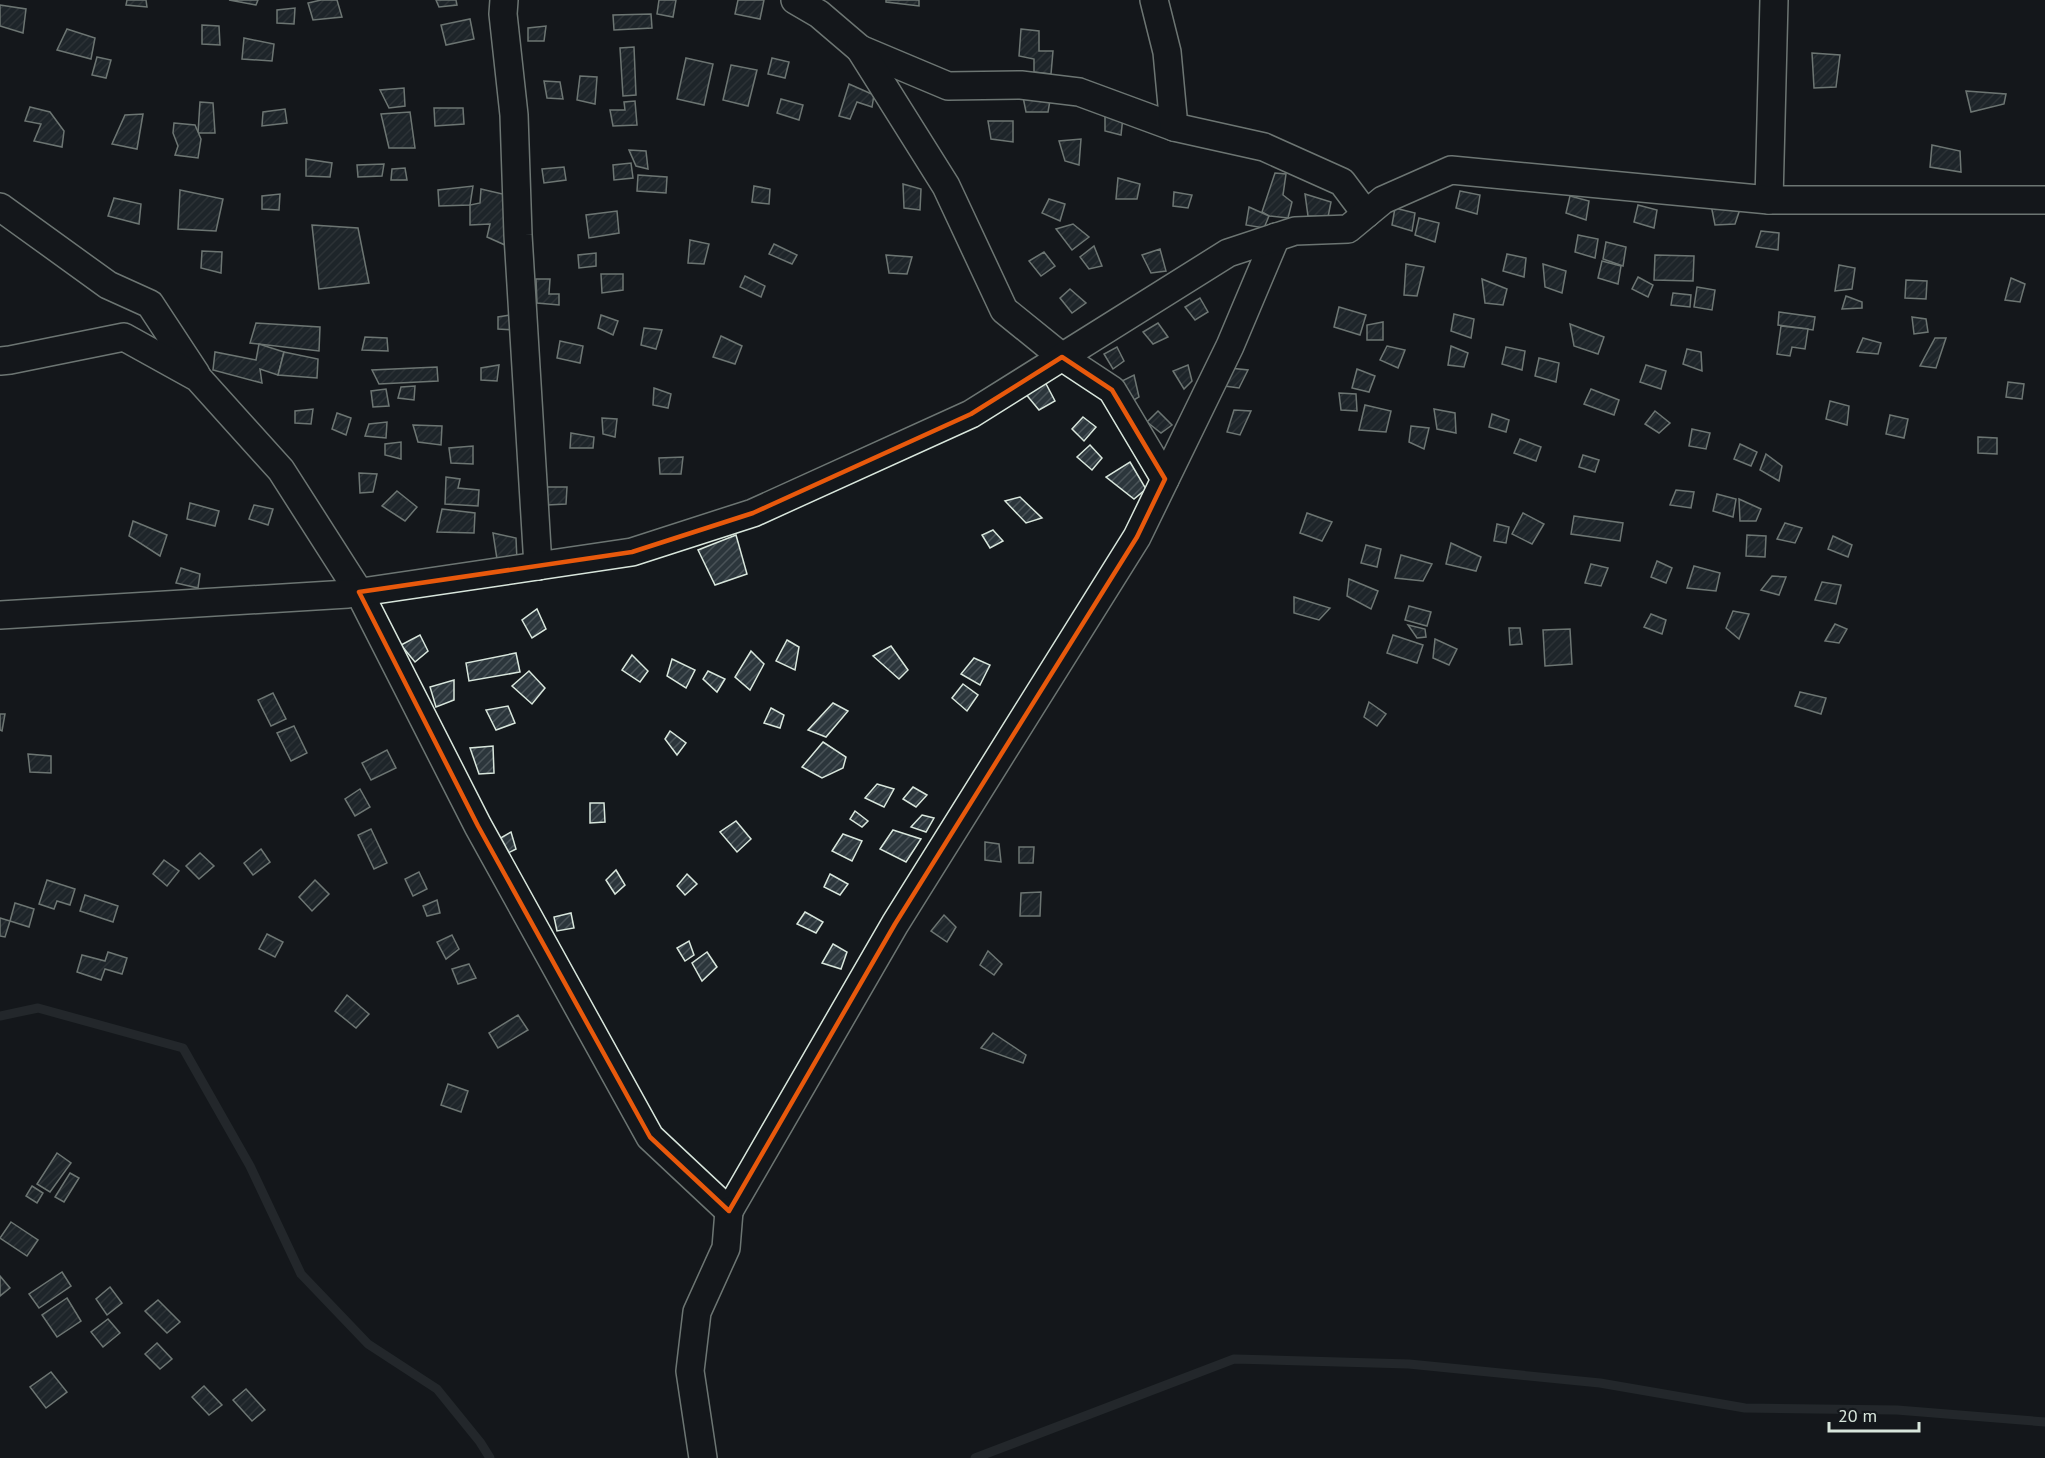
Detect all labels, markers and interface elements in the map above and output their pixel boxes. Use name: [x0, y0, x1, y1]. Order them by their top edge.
scale bar: [1829, 1395, 1919, 1433]
text: 20 m: [1838, 1404, 1877, 1427]

